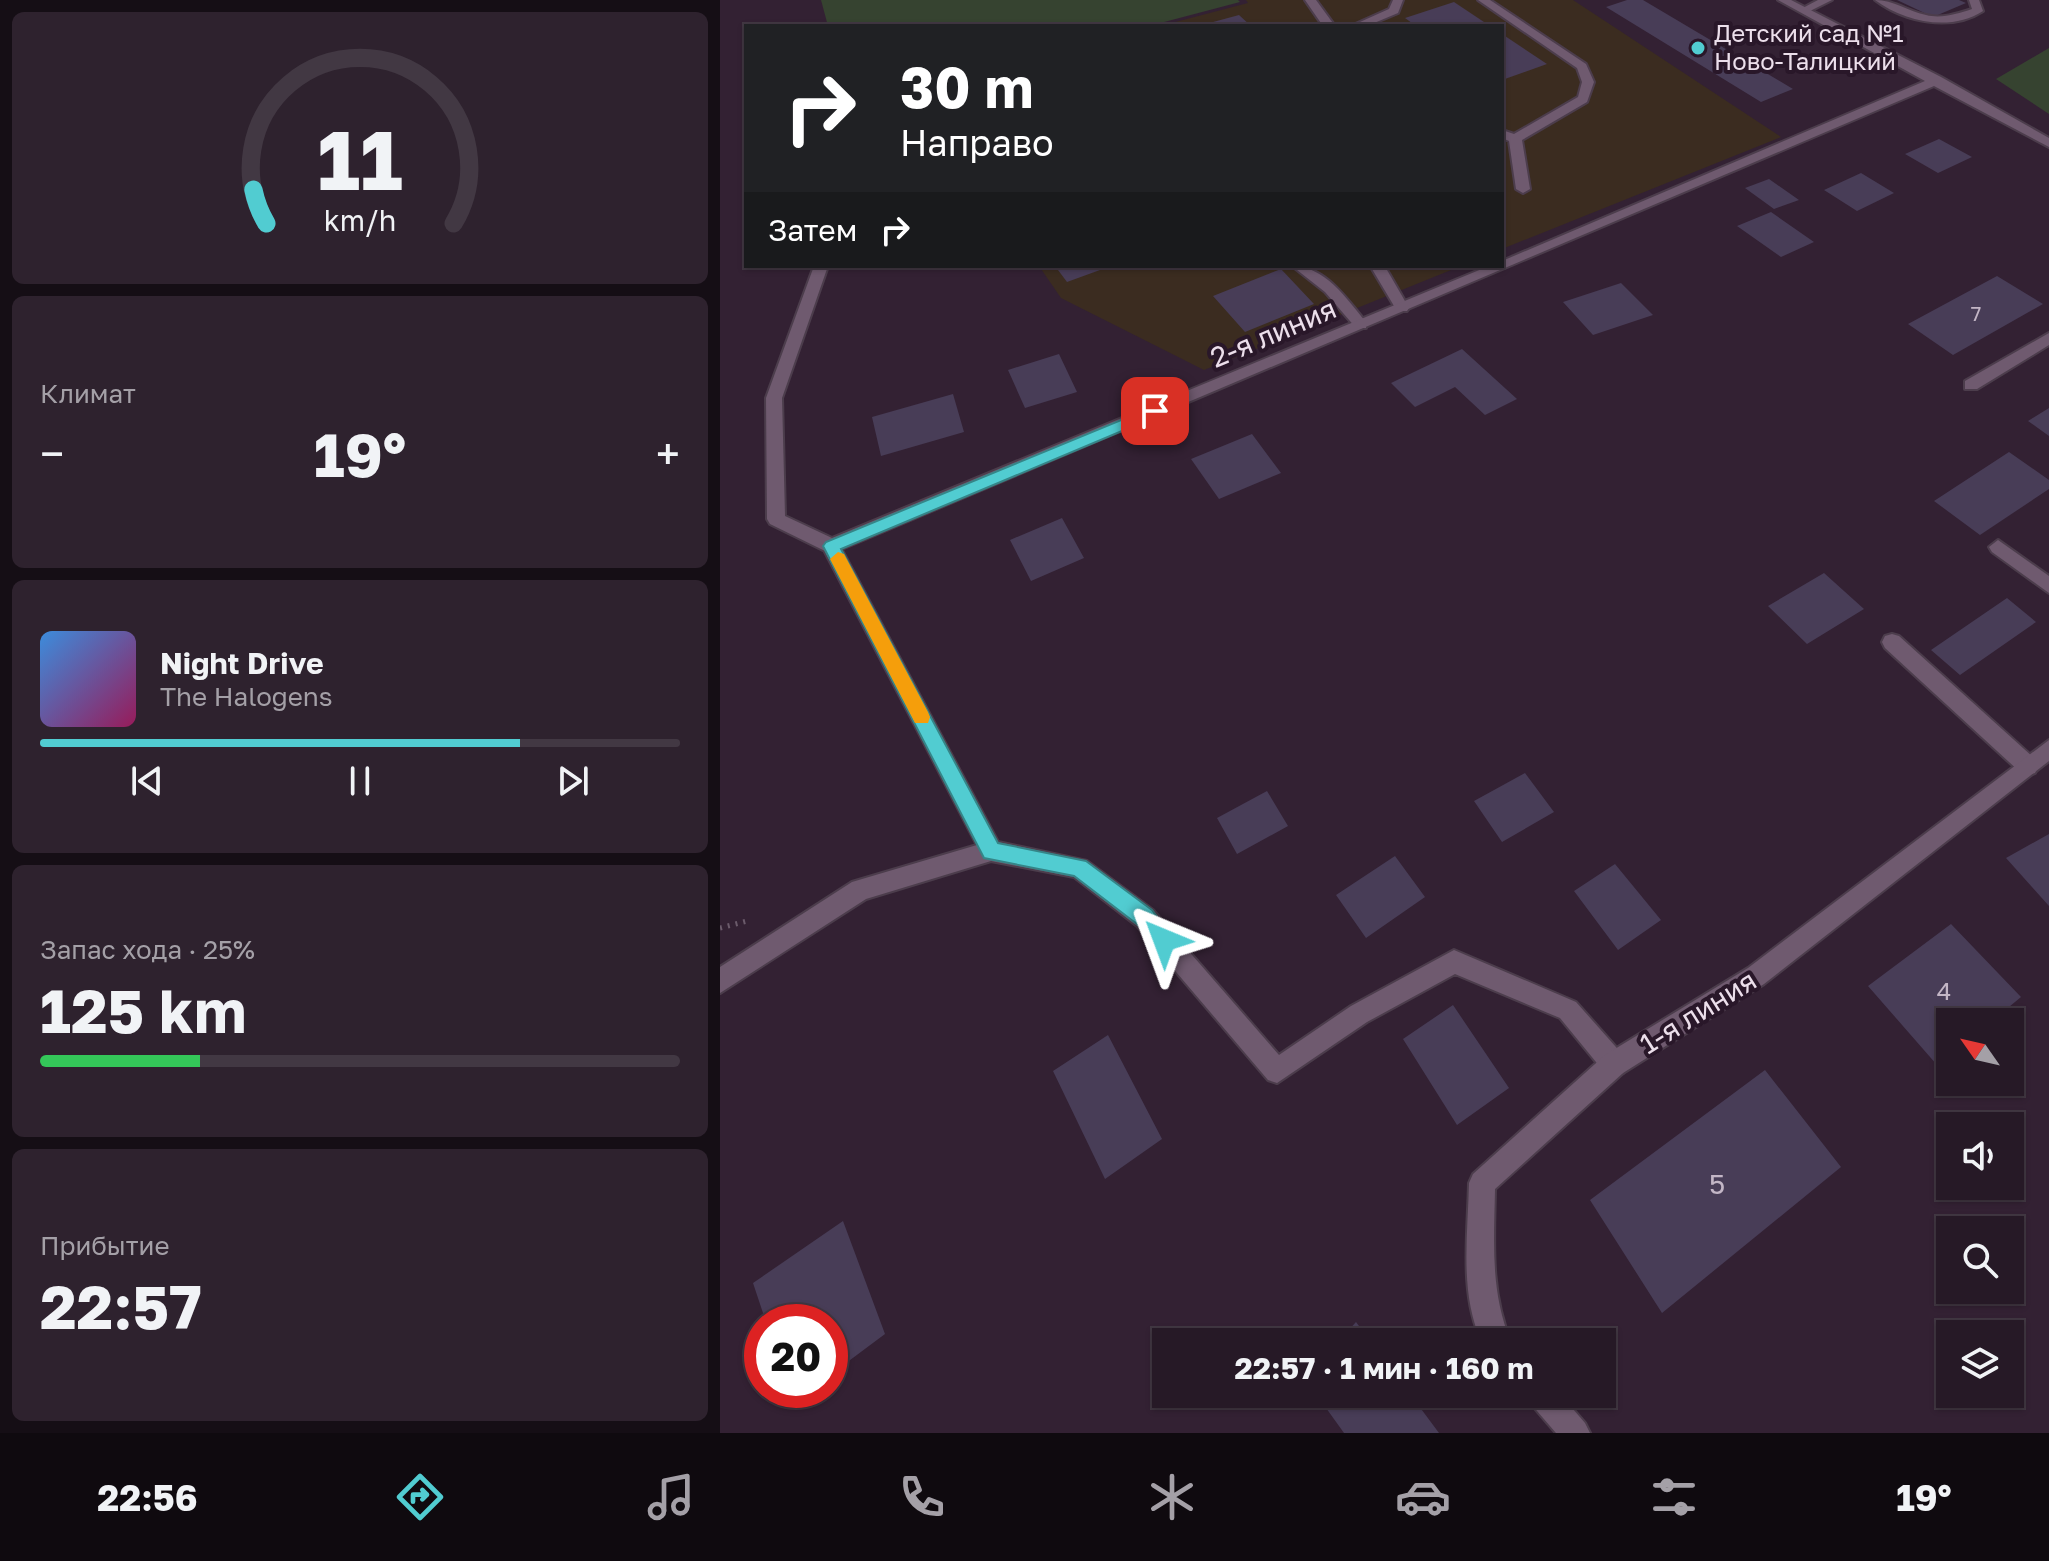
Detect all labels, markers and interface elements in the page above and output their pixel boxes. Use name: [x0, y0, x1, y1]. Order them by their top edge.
place label: Детский сад №1 Ново-Талицкий: [1714, 18, 1904, 75]
marker: Детский сад №1 Ново-Талицкий: [1689, 39, 1707, 57]
text: 30 m: [900, 53, 1034, 120]
icon: right: [768, 56, 872, 160]
text: 11: [317, 108, 403, 208]
text: Направо: [900, 121, 1054, 164]
text: km/h: [324, 203, 396, 237]
icon: right: [873, 208, 917, 252]
text: Затем: [768, 212, 857, 248]
street label: 2-я линия: [1205, 291, 1341, 374]
house number: 7: [1971, 301, 1981, 325]
pin: [1121, 377, 1189, 445]
text: Климат: [40, 378, 136, 409]
icon: arrive: [1133, 389, 1177, 433]
text: 19°: [314, 418, 406, 490]
text: −: [40, 427, 64, 480]
text: +: [656, 427, 680, 480]
text: Night Drive: [160, 645, 324, 681]
text: The Halogens: [160, 681, 333, 712]
icon: previous: [125, 759, 169, 803]
icon: pause: [338, 759, 382, 803]
icon: next: [551, 759, 595, 803]
position arrow: [1122, 898, 1206, 982]
text: Запас хода · 25%: [40, 934, 255, 965]
street label: 1-я линия: [1634, 963, 1762, 1060]
text: 125 km: [40, 974, 246, 1046]
house number: 4: [1937, 976, 1951, 1005]
north arrow: [1936, 1008, 2024, 1096]
map controls: [1936, 1008, 2024, 1408]
button: sound: [1936, 1112, 2024, 1200]
house number: 5: [1709, 1167, 1725, 1200]
button: search: [1936, 1216, 2024, 1304]
text: Прибытие: [40, 1230, 169, 1261]
text: 22:57: [40, 1270, 202, 1342]
speed limit sign: 20: [744, 1304, 848, 1408]
button: layers: [1936, 1320, 2024, 1408]
text: 22:57 · 1 мин · 160 m: [1235, 1350, 1533, 1386]
icon: directions: [392, 1469, 448, 1525]
icon: music: [643, 1469, 699, 1525]
icon: phone: [894, 1469, 950, 1525]
icon: climate: [1144, 1469, 1200, 1525]
icon: car: [1395, 1469, 1451, 1525]
icon: filters: [1646, 1469, 1702, 1525]
text: 22:56: [97, 1476, 198, 1519]
text: 19°: [1896, 1476, 1952, 1519]

